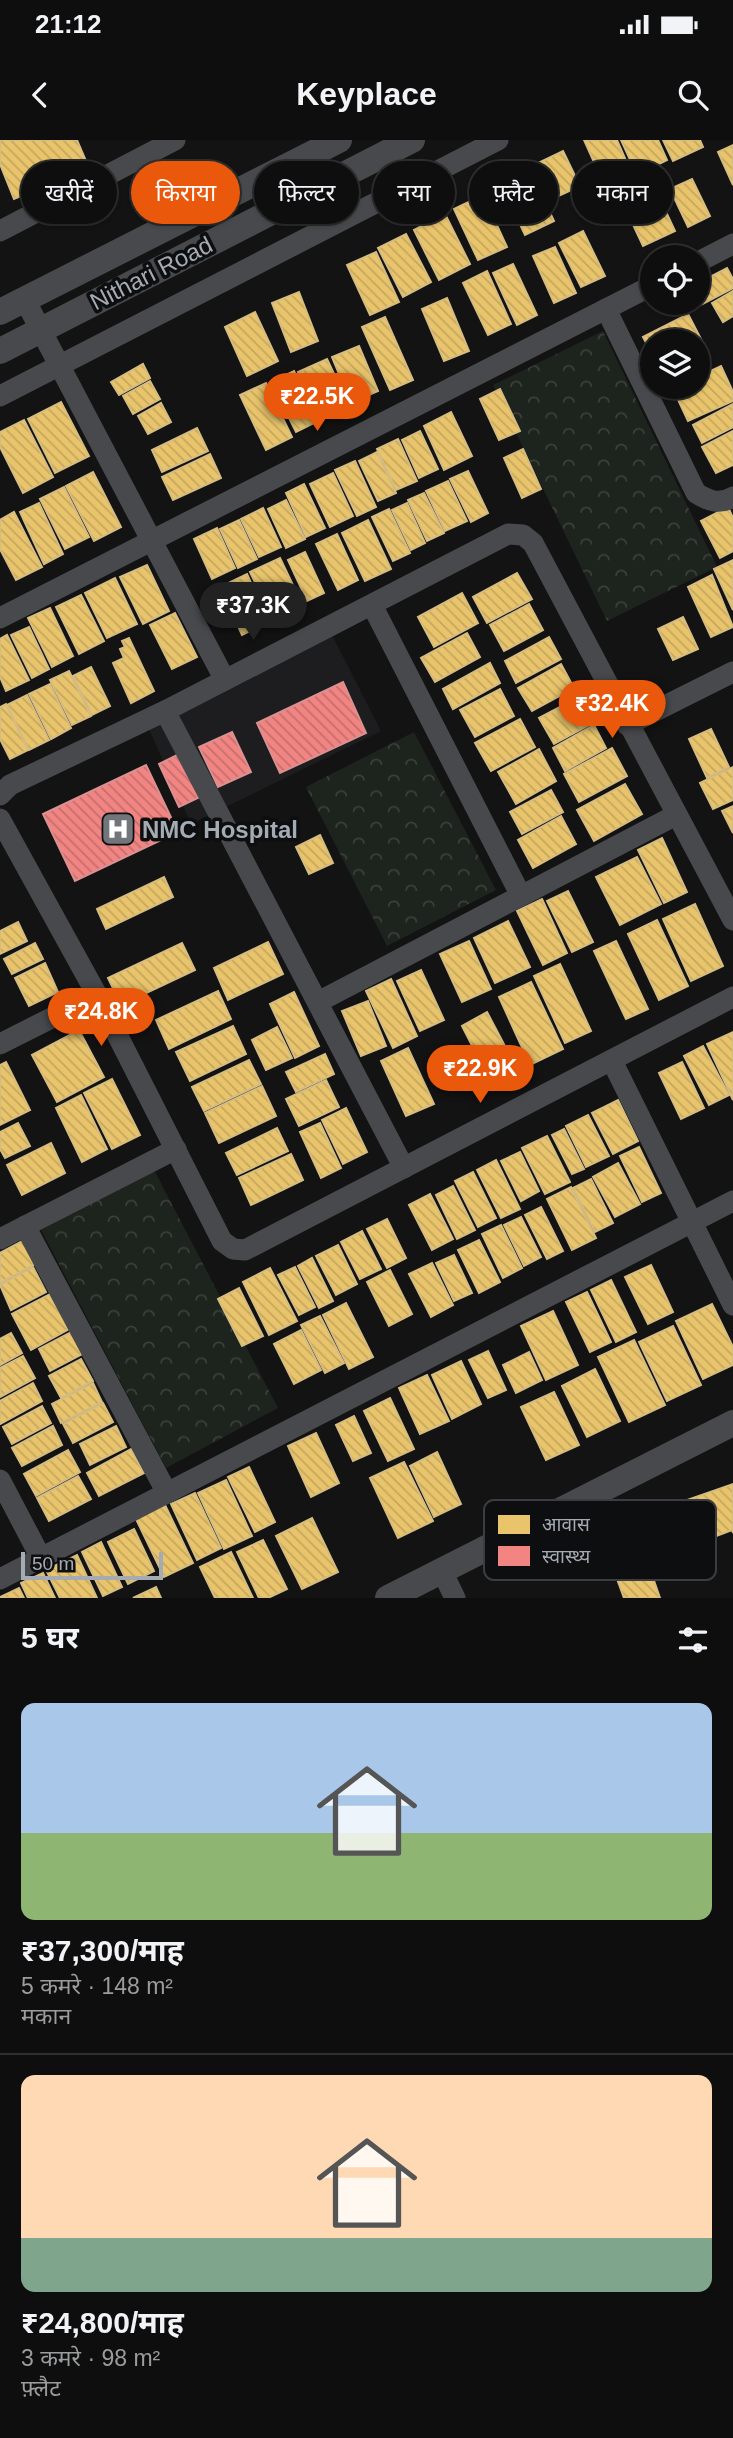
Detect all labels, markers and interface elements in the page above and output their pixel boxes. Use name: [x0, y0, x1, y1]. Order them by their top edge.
text: 21:12: [35, 9, 102, 39]
icon: back: [21, 76, 59, 114]
text: Keyplace: [296, 76, 437, 112]
icon: search: [674, 76, 712, 114]
chip: खरीदें: [21, 161, 117, 224]
chip: किराया: [131, 161, 240, 224]
chip: फ़िल्टर: [254, 161, 359, 224]
chip: नया: [373, 161, 455, 224]
chip: फ़्लैट: [469, 161, 558, 224]
chip: मकान: [572, 161, 673, 224]
street label: Nithari Road: [85, 231, 217, 315]
map controls: [640, 245, 710, 399]
button: locate: [640, 245, 710, 315]
button: layers: [640, 329, 710, 399]
pin: ₹22.5K: [260, 373, 374, 433]
text: ₹22.5K: [280, 383, 354, 409]
pin: ₹37.3K: [196, 582, 310, 642]
text: ₹37.3K: [216, 592, 290, 618]
pin: ₹32.4K: [555, 680, 669, 740]
text: ₹32.4K: [575, 690, 649, 716]
hospital icon: NMC Hospital: [99, 810, 137, 848]
place label: NMC Hospital: [142, 816, 298, 843]
pin: ₹24.8K: [44, 988, 158, 1048]
text: ₹24.8K: [64, 998, 138, 1024]
pin: ₹22.9K: [423, 1046, 537, 1105]
text: ₹22.9K: [443, 1055, 517, 1081]
legend: [484, 1500, 716, 1580]
text: आवास: [542, 1514, 591, 1535]
text: स्वास्थ्य: [542, 1546, 591, 1567]
scale bar: [21, 1549, 163, 1581]
text: 50 m: [32, 1553, 74, 1574]
text: 5 घर: [21, 1621, 79, 1654]
icon: filters: [674, 1621, 712, 1659]
icon: home: [304, 1748, 430, 1874]
text: ₹37,300/माह: [21, 1934, 184, 1967]
text: 5 कमरे · 148 m²: [21, 1973, 173, 1999]
text: मकान: [21, 2003, 71, 2029]
icon: home: [304, 2120, 430, 2246]
text: ₹24,800/माह: [21, 2306, 184, 2339]
text: 3 कमरे · 98 m²: [21, 2345, 160, 2371]
text: फ़्लैट: [21, 2375, 61, 2401]

